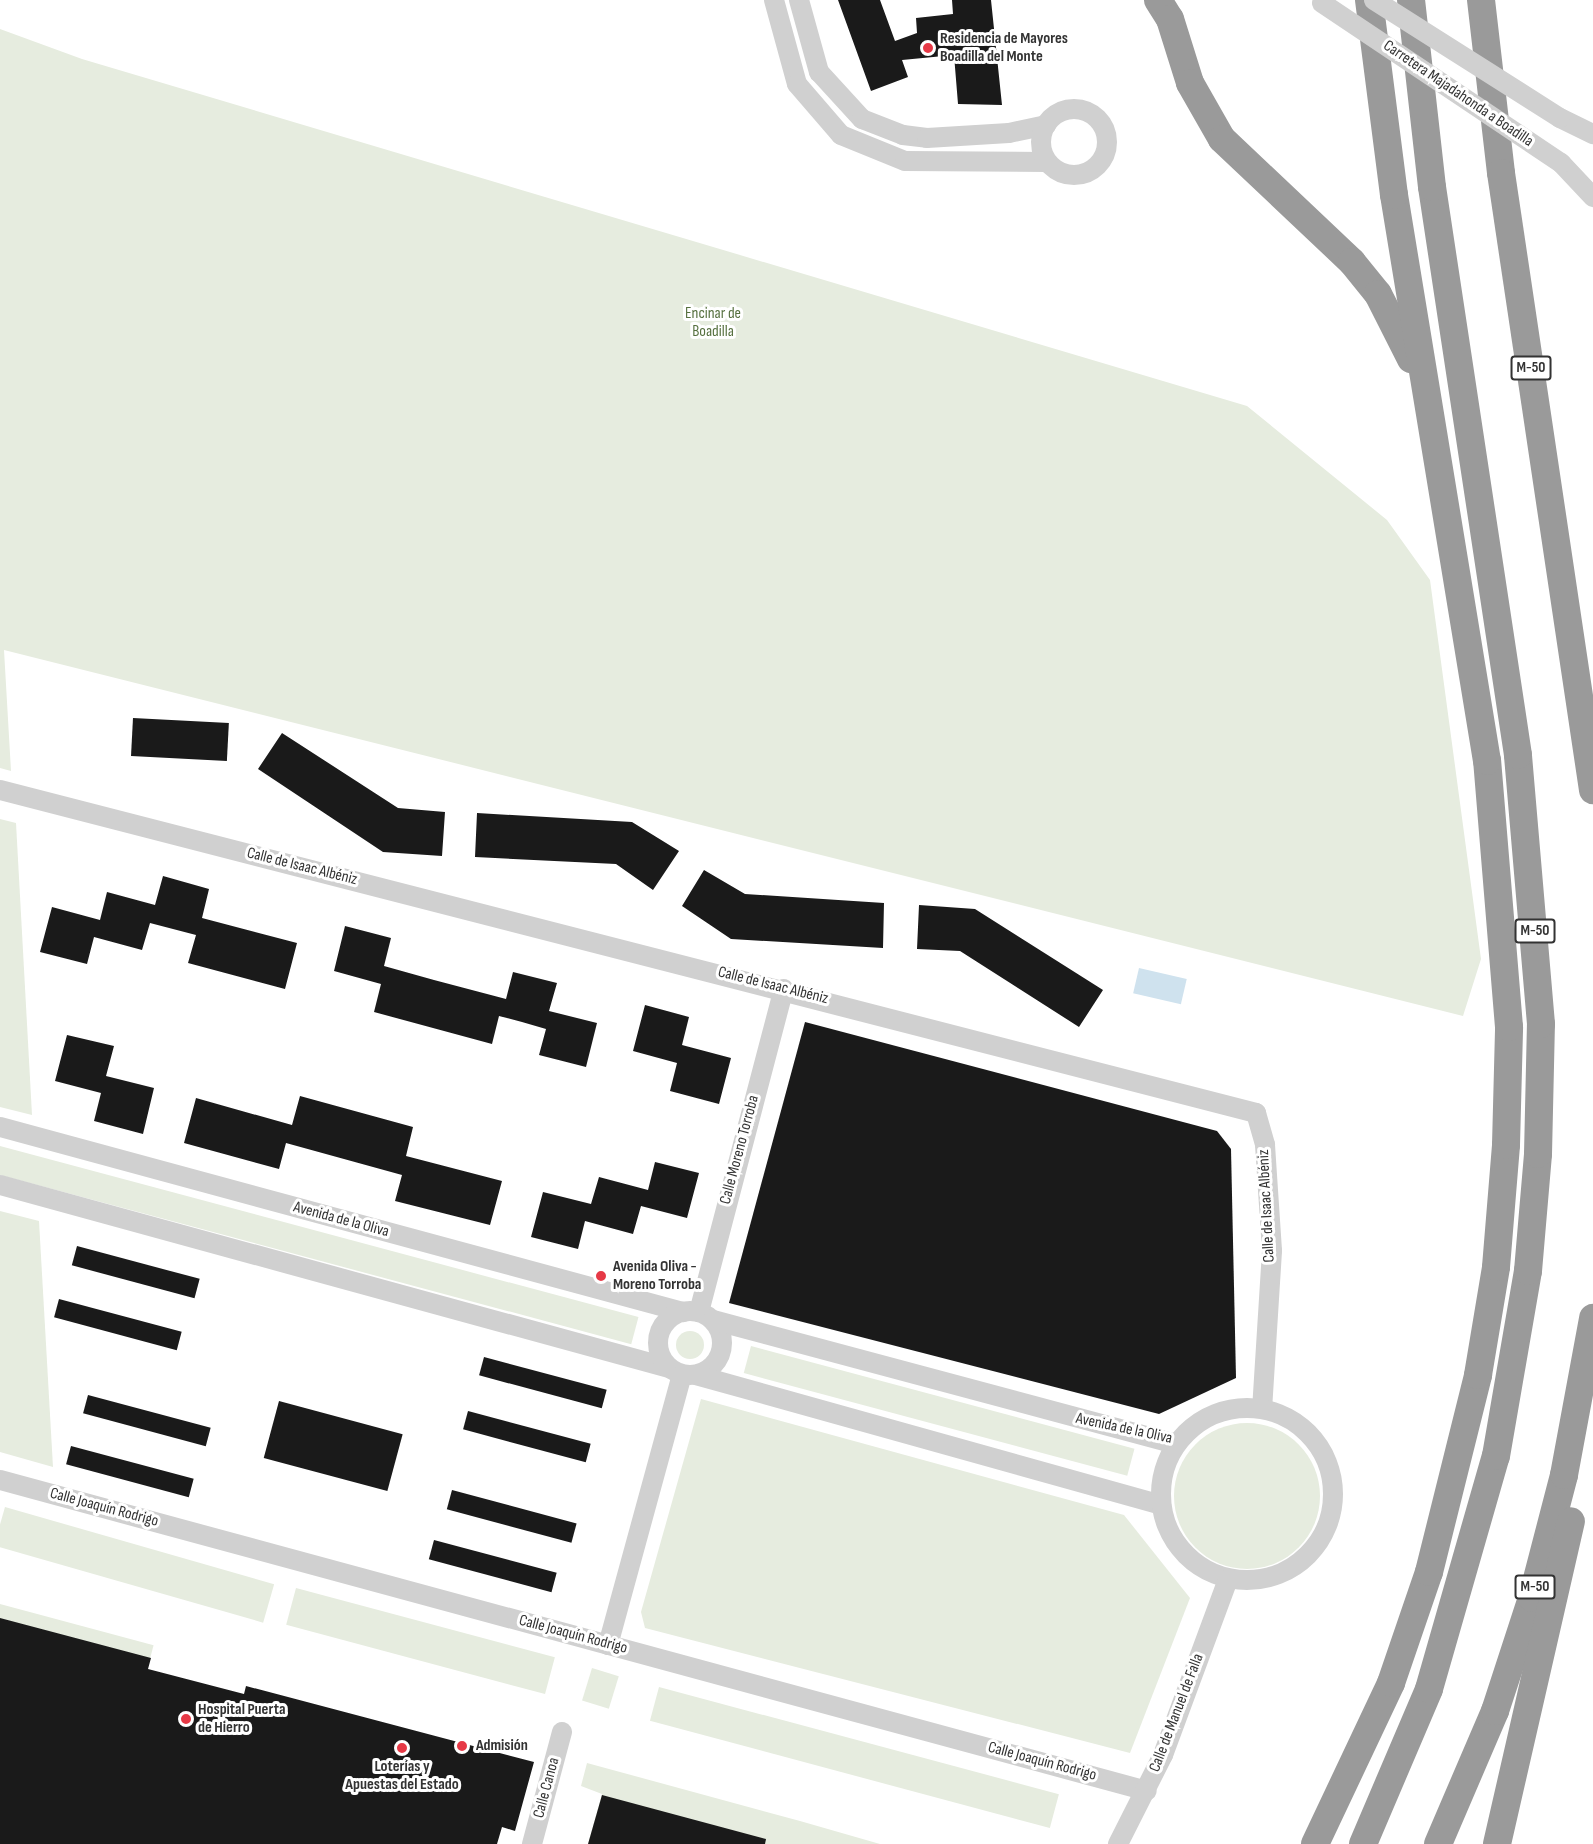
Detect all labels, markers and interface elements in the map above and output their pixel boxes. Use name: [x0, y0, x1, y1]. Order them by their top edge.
place label: Residencia de Mayores Boadilla del Monte: [940, 29, 1068, 67]
street label: Carretera Majadahonda a Boadilla: [1379, 37, 1537, 151]
marker: Residencia de Mayores Boadilla del Monte: [921, 41, 935, 55]
park label: Encinar de Boadilla: [685, 304, 741, 342]
road number: M-50: [1510, 356, 1552, 380]
street label: Calle de Isaac Albéniz: [245, 844, 359, 890]
road number: M-50: [1514, 919, 1556, 943]
street label: Calle de Isaac Albéniz: [716, 963, 830, 1009]
street label: Calle Moreno Torroba: [716, 1093, 764, 1207]
street label: Calle de Isaac Albéniz: [1254, 1149, 1280, 1263]
street label: Avenida de la Oliva: [291, 1198, 391, 1242]
place label: Avenida Oliva - Moreno Torroba: [613, 1257, 701, 1295]
marker: Avenida Oliva - Moreno Torroba: [594, 1269, 608, 1283]
street label: Avenida de la Oliva: [1074, 1409, 1174, 1449]
street label: Calle Joaquín Rodrigo: [48, 1484, 160, 1532]
road number: M-50: [1514, 1575, 1556, 1599]
street label: Calle Joaquín Rodrigo: [517, 1611, 629, 1659]
street label: Calle de Manuel de Falla: [1146, 1651, 1208, 1775]
place label: Hospital Puerta de Hierro: [198, 1700, 285, 1738]
marker: Hospital Puerta de Hierro: [179, 1712, 193, 1726]
place label: Admisión: [476, 1736, 528, 1756]
marker: Admisión: [453, 1737, 471, 1755]
street label: Calle Joaquín Rodrigo: [986, 1738, 1098, 1786]
marker: Loterías y Apuestas del Estado: [395, 1741, 409, 1755]
street label: Calle Canoa: [530, 1756, 564, 1820]
place label: Loterías y Apuestas del Estado: [345, 1757, 459, 1795]

